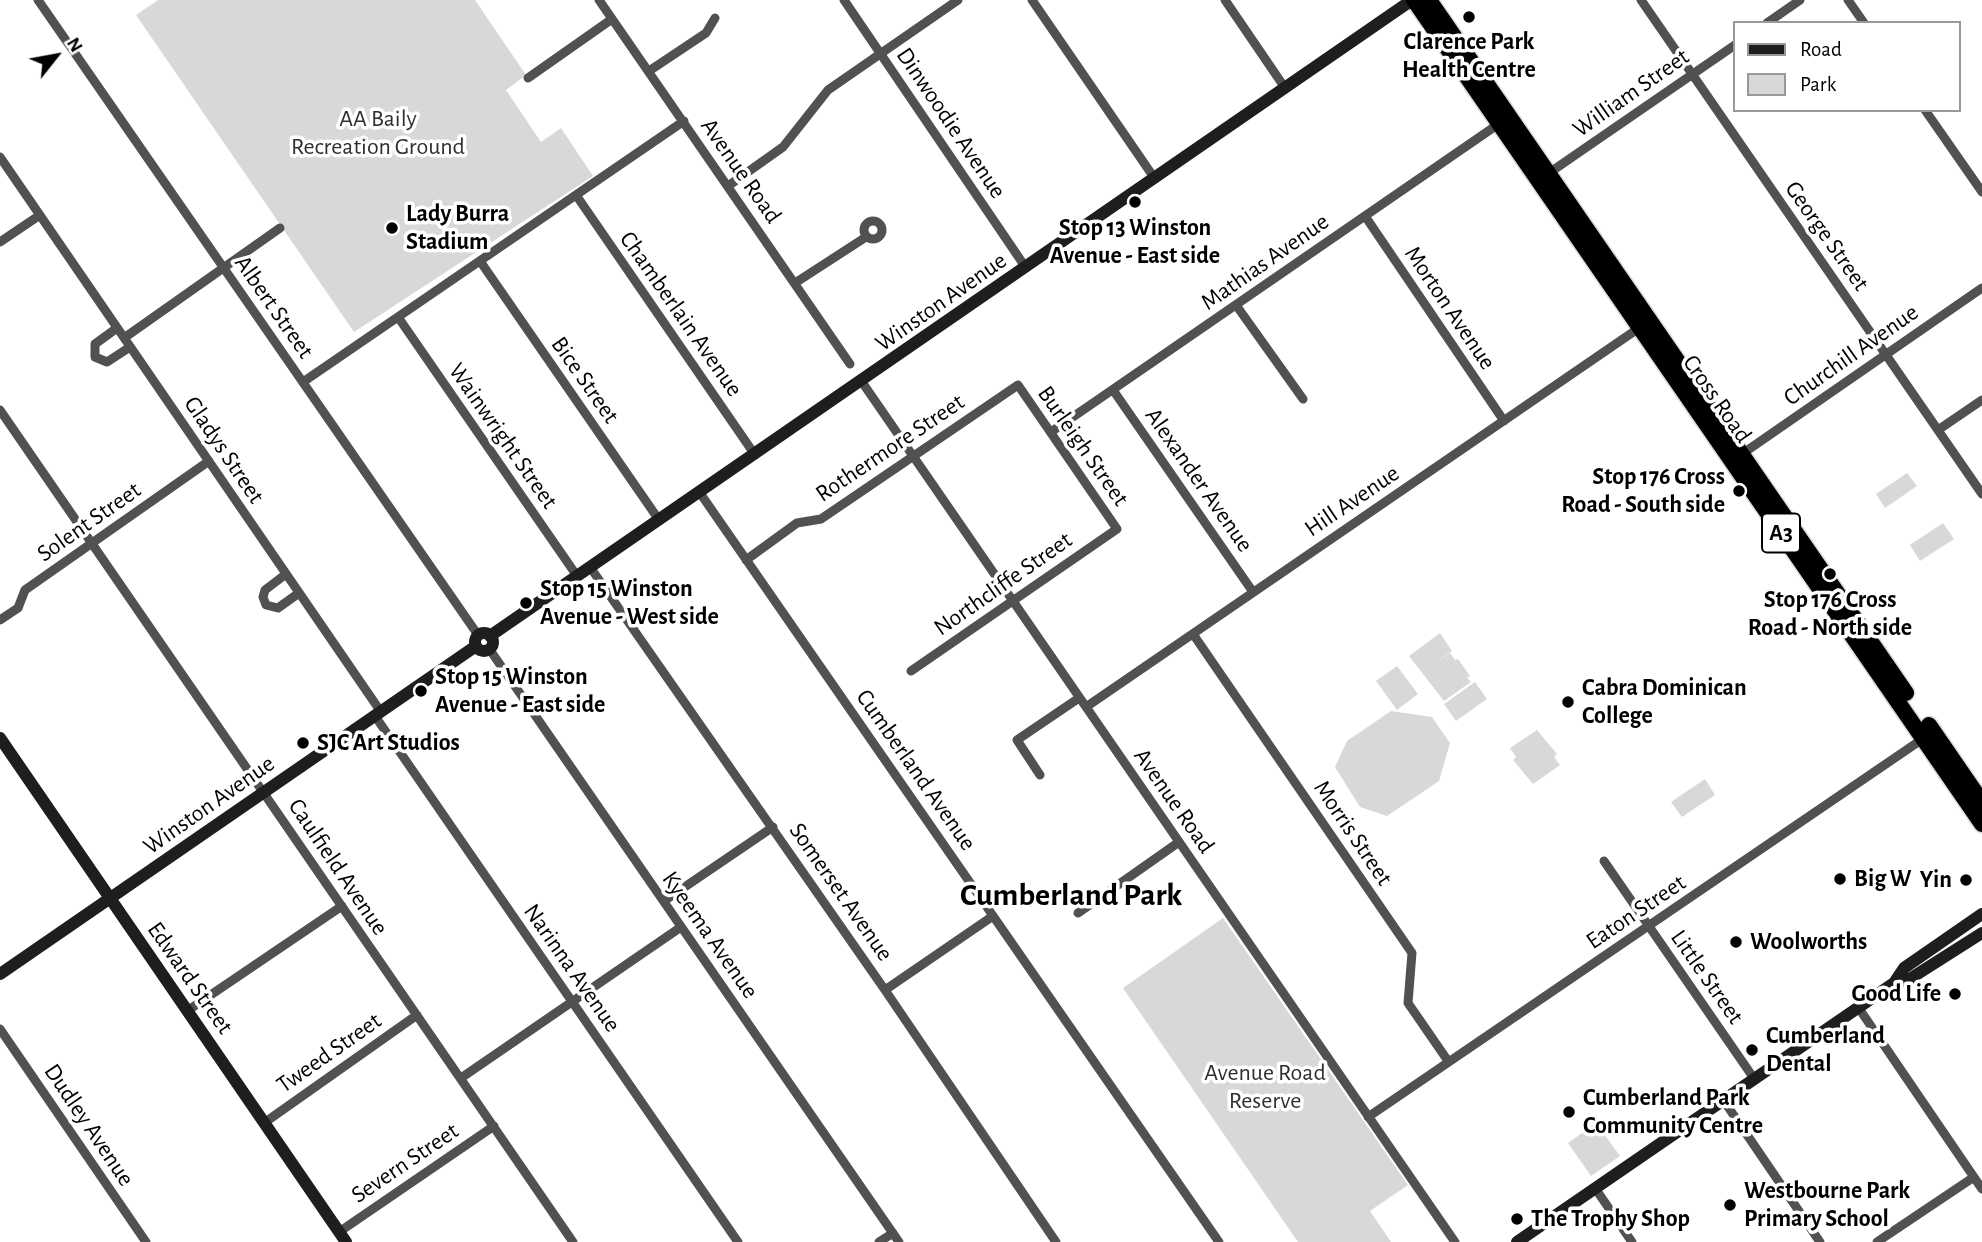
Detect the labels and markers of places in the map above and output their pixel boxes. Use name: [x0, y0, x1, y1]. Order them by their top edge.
marker: Clarence Park Health Centre: [1461, 9, 1477, 25]
place label: Clarence Park Health Centre: [1402, 28, 1536, 84]
marker: Stop 13 Winston Avenue - East side: [1127, 194, 1143, 210]
place label: Lady Burra Stadium: [406, 200, 509, 256]
place label: Stop 13 Winston Avenue - East side: [1050, 214, 1220, 270]
marker: Lady Burra Stadium: [384, 220, 400, 236]
place label: Stop 176 Cross Road - South side: [1561, 463, 1725, 519]
marker: Stop 176 Cross Road - South side: [1731, 483, 1747, 499]
marker: Stop 176 Cross Road - North side: [1822, 566, 1838, 582]
place label: Stop 15 Winston Avenue - West side: [540, 575, 719, 631]
place label: Stop 176 Cross Road - North side: [1748, 586, 1912, 642]
marker: Stop 15 Winston Avenue - West side: [518, 595, 534, 611]
place label: Stop 15 Winston Avenue - East side: [435, 663, 605, 719]
place label: Cabra Dominican College: [1582, 674, 1747, 730]
marker: Stop 15 Winston Avenue - East side: [413, 683, 429, 699]
marker: Cabra Dominican College: [1560, 694, 1576, 710]
place label: SJC Art Studios: [317, 729, 460, 757]
marker: SJC Art Studios: [295, 735, 311, 751]
place label: Big W: [1854, 865, 1911, 893]
place label: Yin: [1920, 866, 1952, 894]
marker: Big W: [1832, 871, 1848, 887]
marker: Yin: [1958, 872, 1974, 888]
place label: Woolworths: [1750, 928, 1867, 956]
marker: Woolworths: [1728, 934, 1744, 950]
place label: Good Life: [1851, 980, 1941, 1008]
marker: Good Life: [1947, 986, 1963, 1002]
place label: Cumberland Dental: [1766, 1022, 1885, 1078]
marker: Cumberland Dental: [1744, 1042, 1760, 1058]
place label: Cumberland Park Community Centre: [1583, 1084, 1763, 1140]
marker: Cumberland Park Community Centre: [1561, 1104, 1577, 1120]
place label: Westbourne Park Primary School: [1744, 1177, 1910, 1233]
marker: Westbourne Park Primary School: [1722, 1197, 1738, 1213]
place label: The Trophy Shop: [1531, 1205, 1690, 1233]
marker: The Trophy Shop: [1509, 1211, 1525, 1227]

